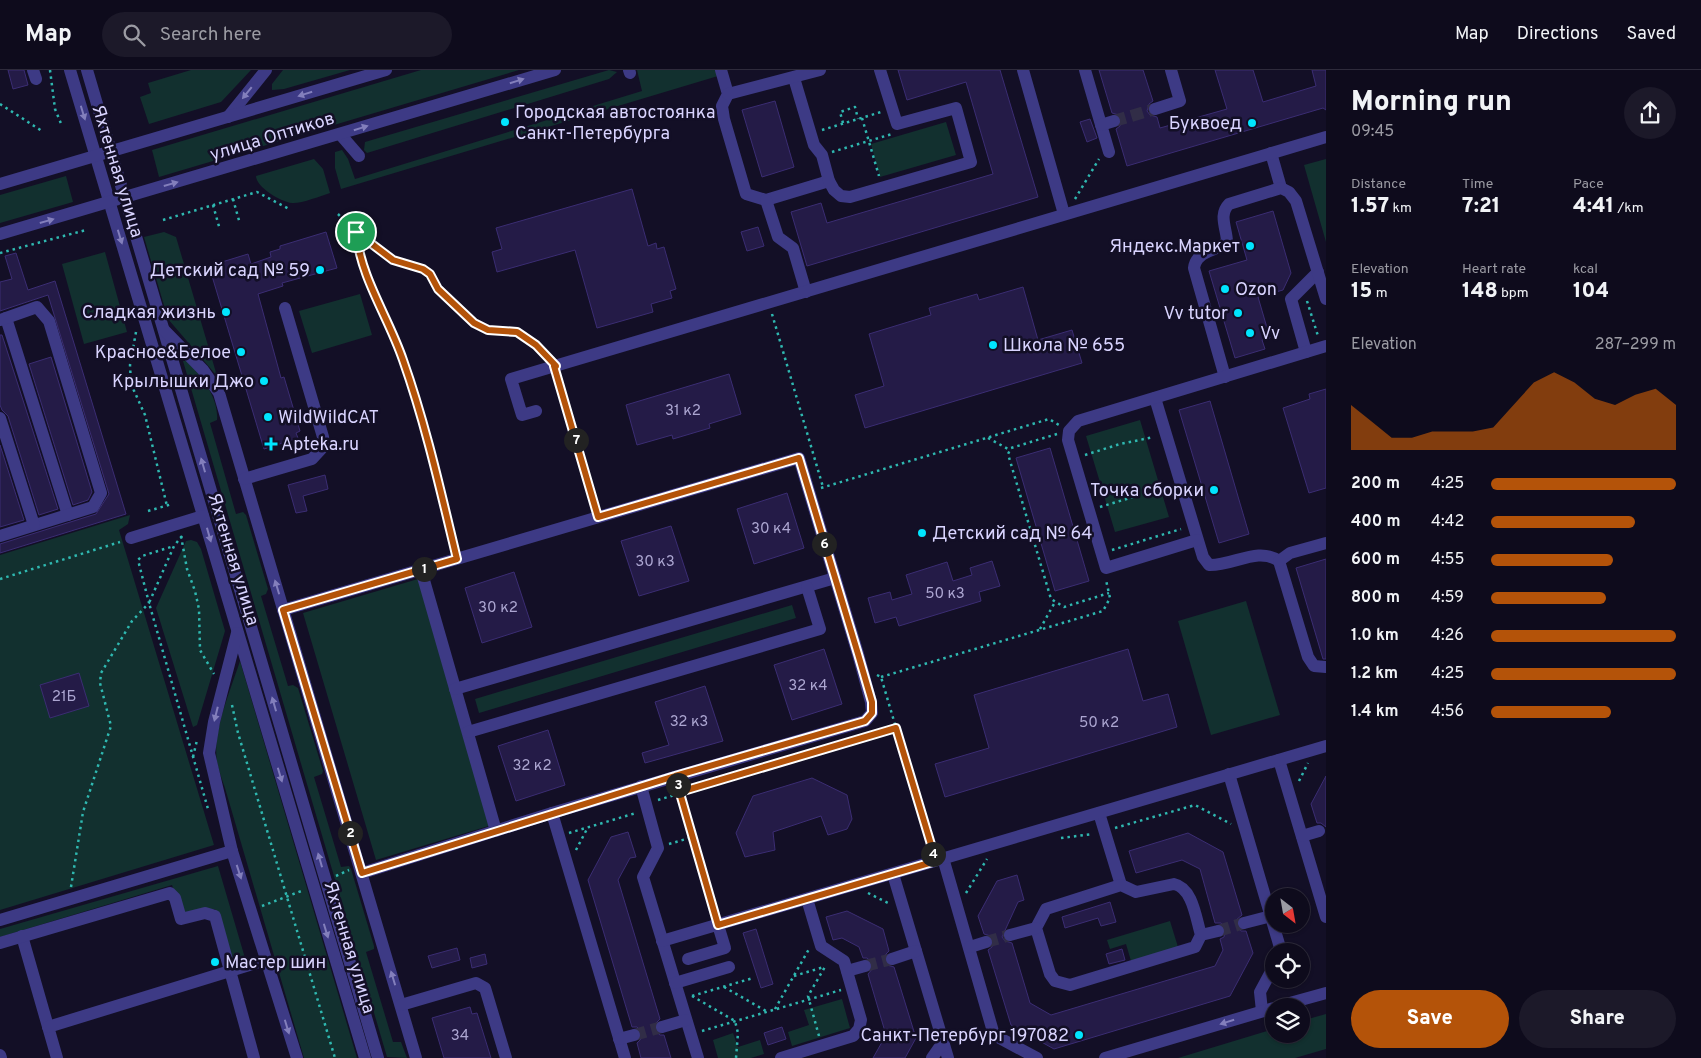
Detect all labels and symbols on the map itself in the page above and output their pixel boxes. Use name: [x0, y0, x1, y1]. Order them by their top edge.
one-way arrow: [509, 77, 524, 85]
one-way arrow: [242, 87, 253, 100]
one-way arrow: [298, 90, 313, 98]
street label: Яхтенная улица: [85, 102, 148, 241]
place label: Городская автостоянка Санкт-Петербурга: [515, 102, 715, 146]
one-way arrow: [79, 106, 87, 121]
street label: улица Оптиков: [207, 108, 338, 167]
place label: Буквоед: [1169, 113, 1242, 136]
marker: Городская автостоянка Санкт-Петербурга: [499, 116, 511, 128]
marker: Буквоед: [1246, 117, 1258, 129]
one-way arrow: [353, 123, 368, 131]
one-way arrow: [164, 179, 179, 187]
pin: [335, 211, 377, 253]
one-way arrow: [39, 216, 54, 224]
one-way arrow: [116, 229, 124, 244]
place label: Яндекс.Маркет: [1109, 236, 1240, 259]
marker: Яндекс.Маркет: [1244, 240, 1256, 252]
place label: Детский сад № 59: [150, 260, 310, 283]
marker: Детский сад № 59: [314, 264, 326, 276]
place label: Ozon: [1235, 279, 1277, 302]
marker: Ozon: [1219, 283, 1231, 295]
place label: Сладкая жизнь: [82, 302, 216, 325]
place label: Vv tutor: [1163, 303, 1228, 326]
marker: Сладкая жизнь: [220, 306, 232, 318]
marker: Vv tutor: [1232, 307, 1244, 319]
place label: Vv: [1260, 323, 1280, 346]
marker: Vv: [1244, 327, 1256, 339]
place label: Школа № 655: [1003, 335, 1125, 358]
marker: Школа № 655: [987, 339, 999, 351]
place label: Красное&Белое: [95, 342, 231, 365]
marker: Красное&Белое: [235, 346, 247, 358]
place label: Крылышки Джо: [112, 371, 254, 394]
marker: Крылышки Джо: [258, 375, 270, 387]
house number: 31 к2: [665, 402, 701, 421]
place label: WildWildCAT: [278, 407, 379, 430]
marker: WildWildCAT: [262, 411, 274, 423]
pin: 7: [564, 428, 588, 452]
place label: Apteka.ru: [281, 434, 359, 457]
marker: Apteka.ru: [265, 438, 277, 450]
one-way arrow: [199, 457, 207, 472]
place label: Точка сборки: [1090, 480, 1204, 503]
marker: Точка сборки: [1208, 484, 1220, 496]
street label: Яхтенная улица: [201, 490, 264, 629]
house number: 30 к4: [751, 520, 791, 539]
place label: Детский сад № 64: [932, 523, 1092, 546]
marker: Детский сад № 64: [916, 527, 928, 539]
one-way arrow: [205, 528, 213, 543]
pin: 6: [812, 532, 836, 556]
house number: 30 к3: [635, 553, 675, 572]
pin: 1: [412, 556, 436, 582]
one-way arrow: [272, 579, 280, 594]
house number: 50 к3: [925, 585, 965, 604]
house number: 30 к2: [478, 599, 518, 618]
house number: 32 к4: [788, 677, 828, 696]
house number: 21Б: [52, 688, 76, 707]
one-way arrow: [269, 697, 277, 712]
one-way arrow: [212, 706, 220, 721]
house number: 32 к3: [670, 713, 708, 732]
house number: 50 к2: [1079, 714, 1119, 733]
house number: 32 к2: [512, 757, 552, 776]
one-way arrow: [276, 768, 284, 783]
pin: 3: [666, 772, 690, 798]
pin: 2: [338, 820, 362, 846]
pin: 4: [920, 842, 946, 866]
one-way arrow: [315, 853, 323, 868]
one-way arrow: [236, 864, 243, 879]
street label: Яхтенная улица: [317, 878, 380, 1017]
north arrow: [1265, 888, 1310, 932]
one-way arrow: [323, 923, 331, 938]
place label: Мастер шин: [225, 952, 326, 975]
marker: Мастер шин: [209, 956, 221, 968]
one-way arrow: [388, 970, 396, 985]
one-way arrow: [1219, 1018, 1234, 1026]
one-way arrow: [284, 1019, 292, 1034]
place label: Санкт-Петербург 197082: [860, 1025, 1069, 1048]
house number: 34: [451, 1027, 469, 1046]
marker: Санкт-Петербург 197082: [1073, 1029, 1085, 1041]

